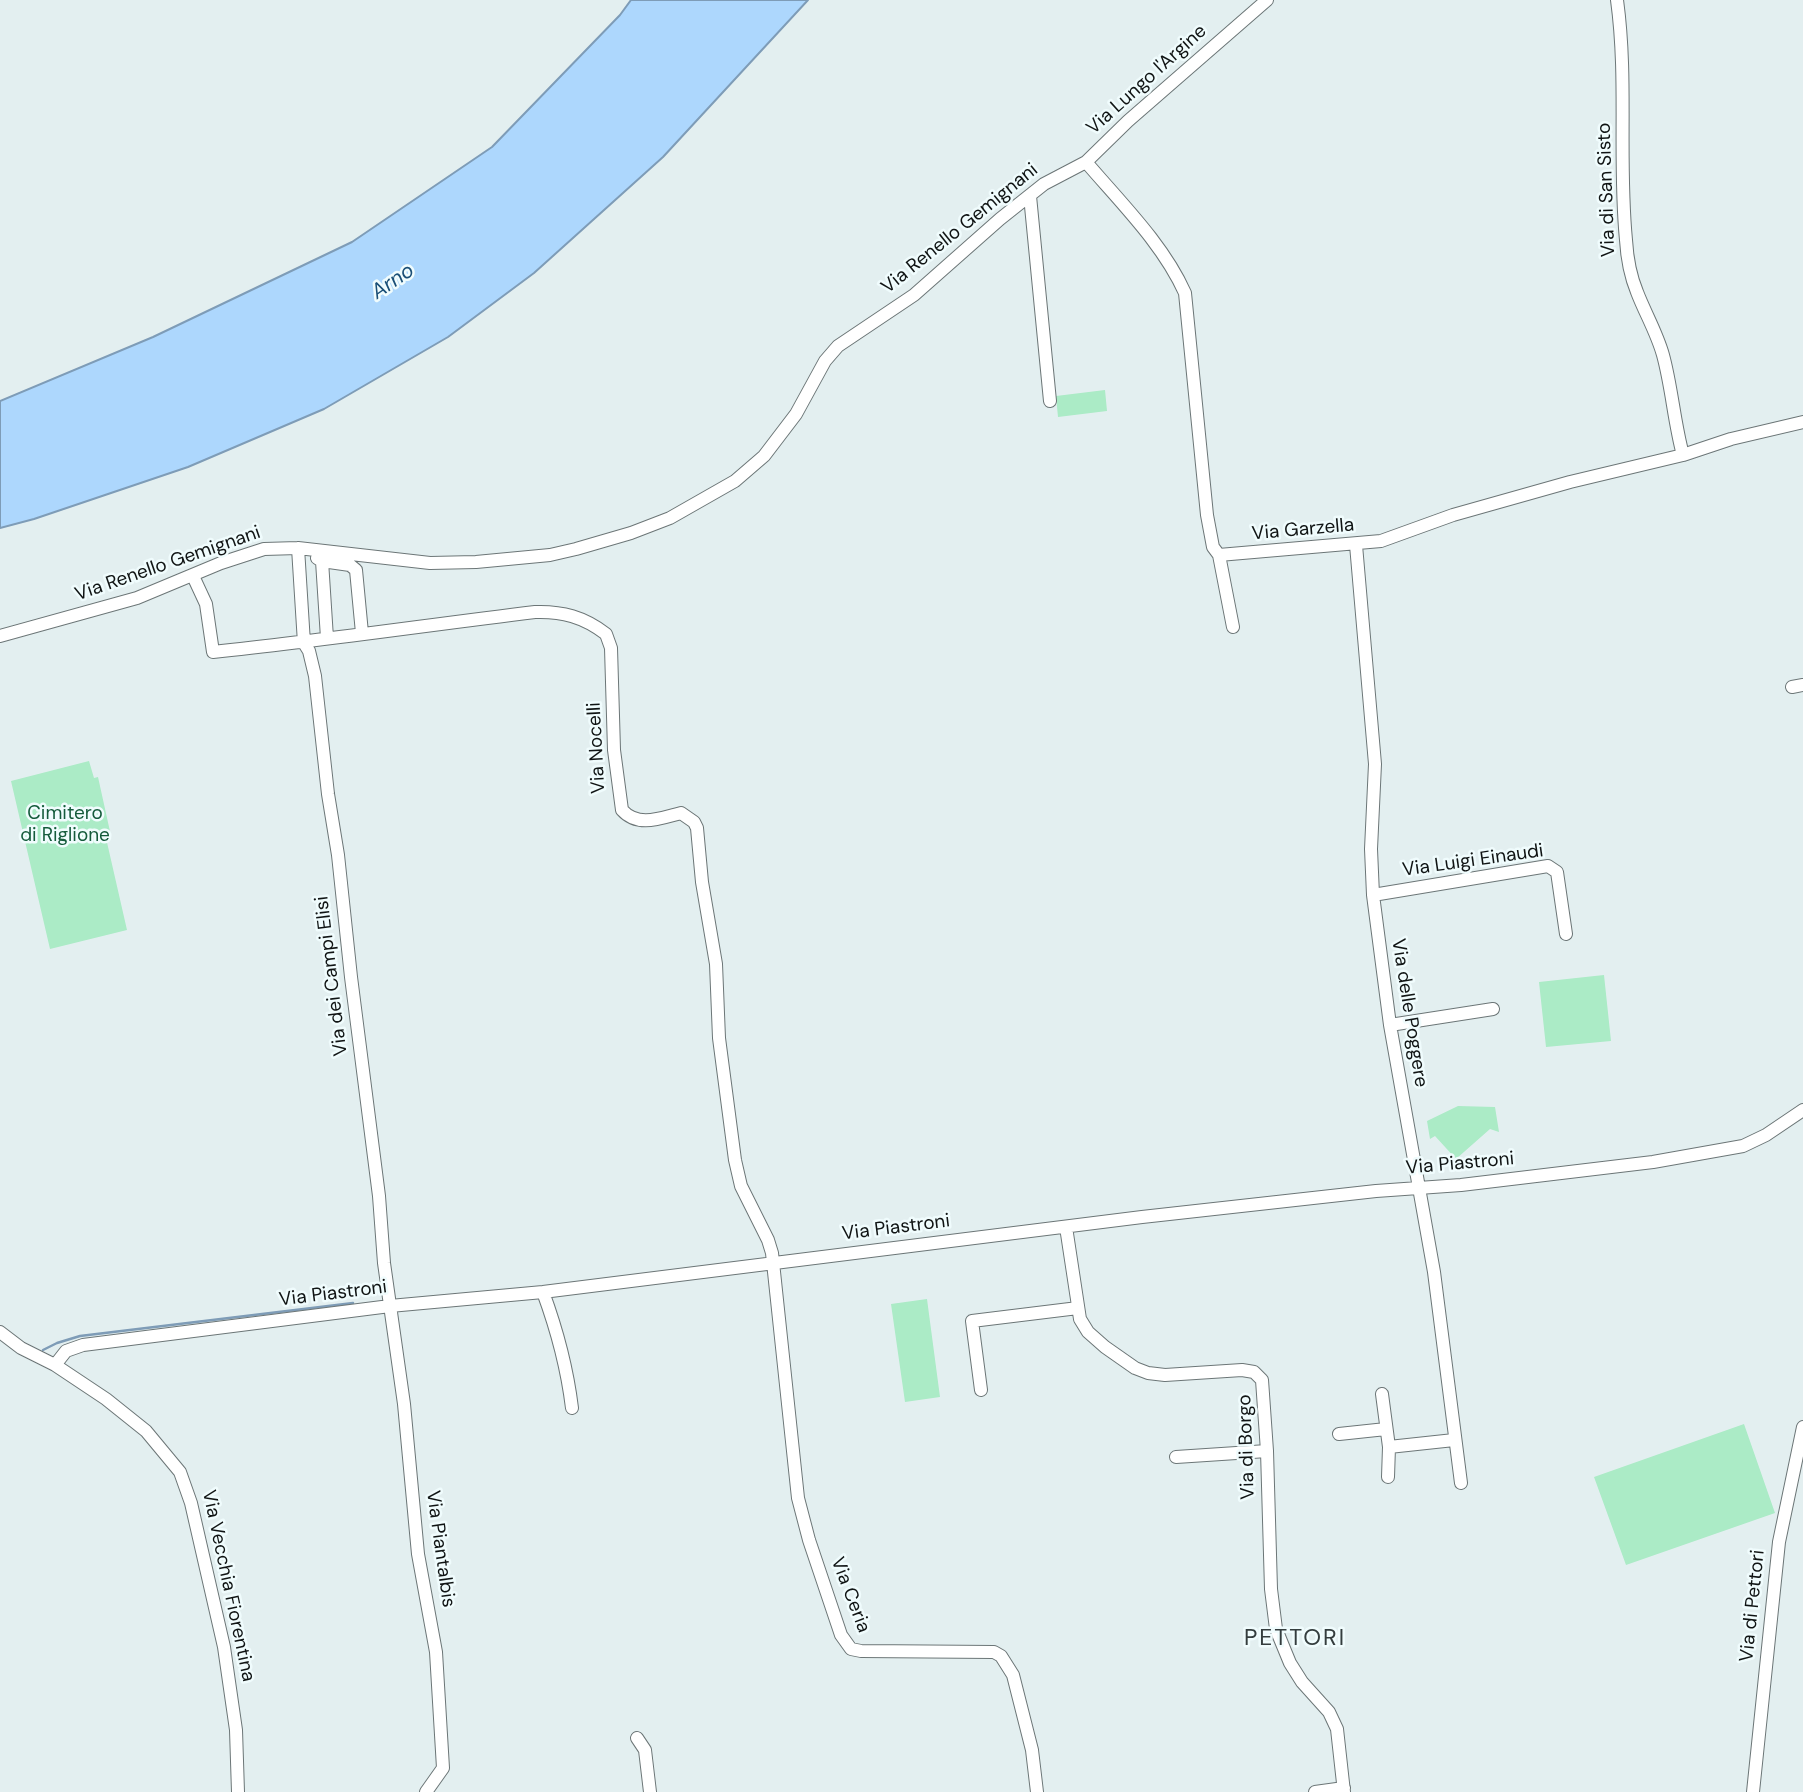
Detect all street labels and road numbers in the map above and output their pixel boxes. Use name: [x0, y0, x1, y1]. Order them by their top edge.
street label: Via Lungo l'Argine: [1082, 20, 1212, 140]
street label: Via di San Sisto: [1593, 122, 1621, 258]
street label: Via Renello Gemignani: [877, 159, 1043, 299]
street label: Via Garzella: [1251, 514, 1355, 546]
street label: Via Renello Gemignani: [72, 522, 264, 606]
street label: Via Nocelli: [583, 702, 611, 794]
street label: Via Luigi Einaudi: [1401, 840, 1545, 882]
street label: Via dei Campi Elisi: [311, 895, 353, 1057]
street label: Via delle Poggere: [1386, 937, 1432, 1089]
street label: Via Piastroni: [1405, 1148, 1515, 1180]
street label: Via Piastroni: [841, 1210, 951, 1246]
street label: Via Piastroni: [278, 1276, 388, 1312]
street label: Via di Borgo: [1234, 1394, 1260, 1500]
street label: Via Vecchia Fiorentina: [197, 1488, 259, 1684]
street label: Via Piantalbis: [421, 1489, 459, 1609]
street label: Via di Pettori: [1736, 1549, 1770, 1663]
street label: Via Ceria: [825, 1554, 875, 1636]

